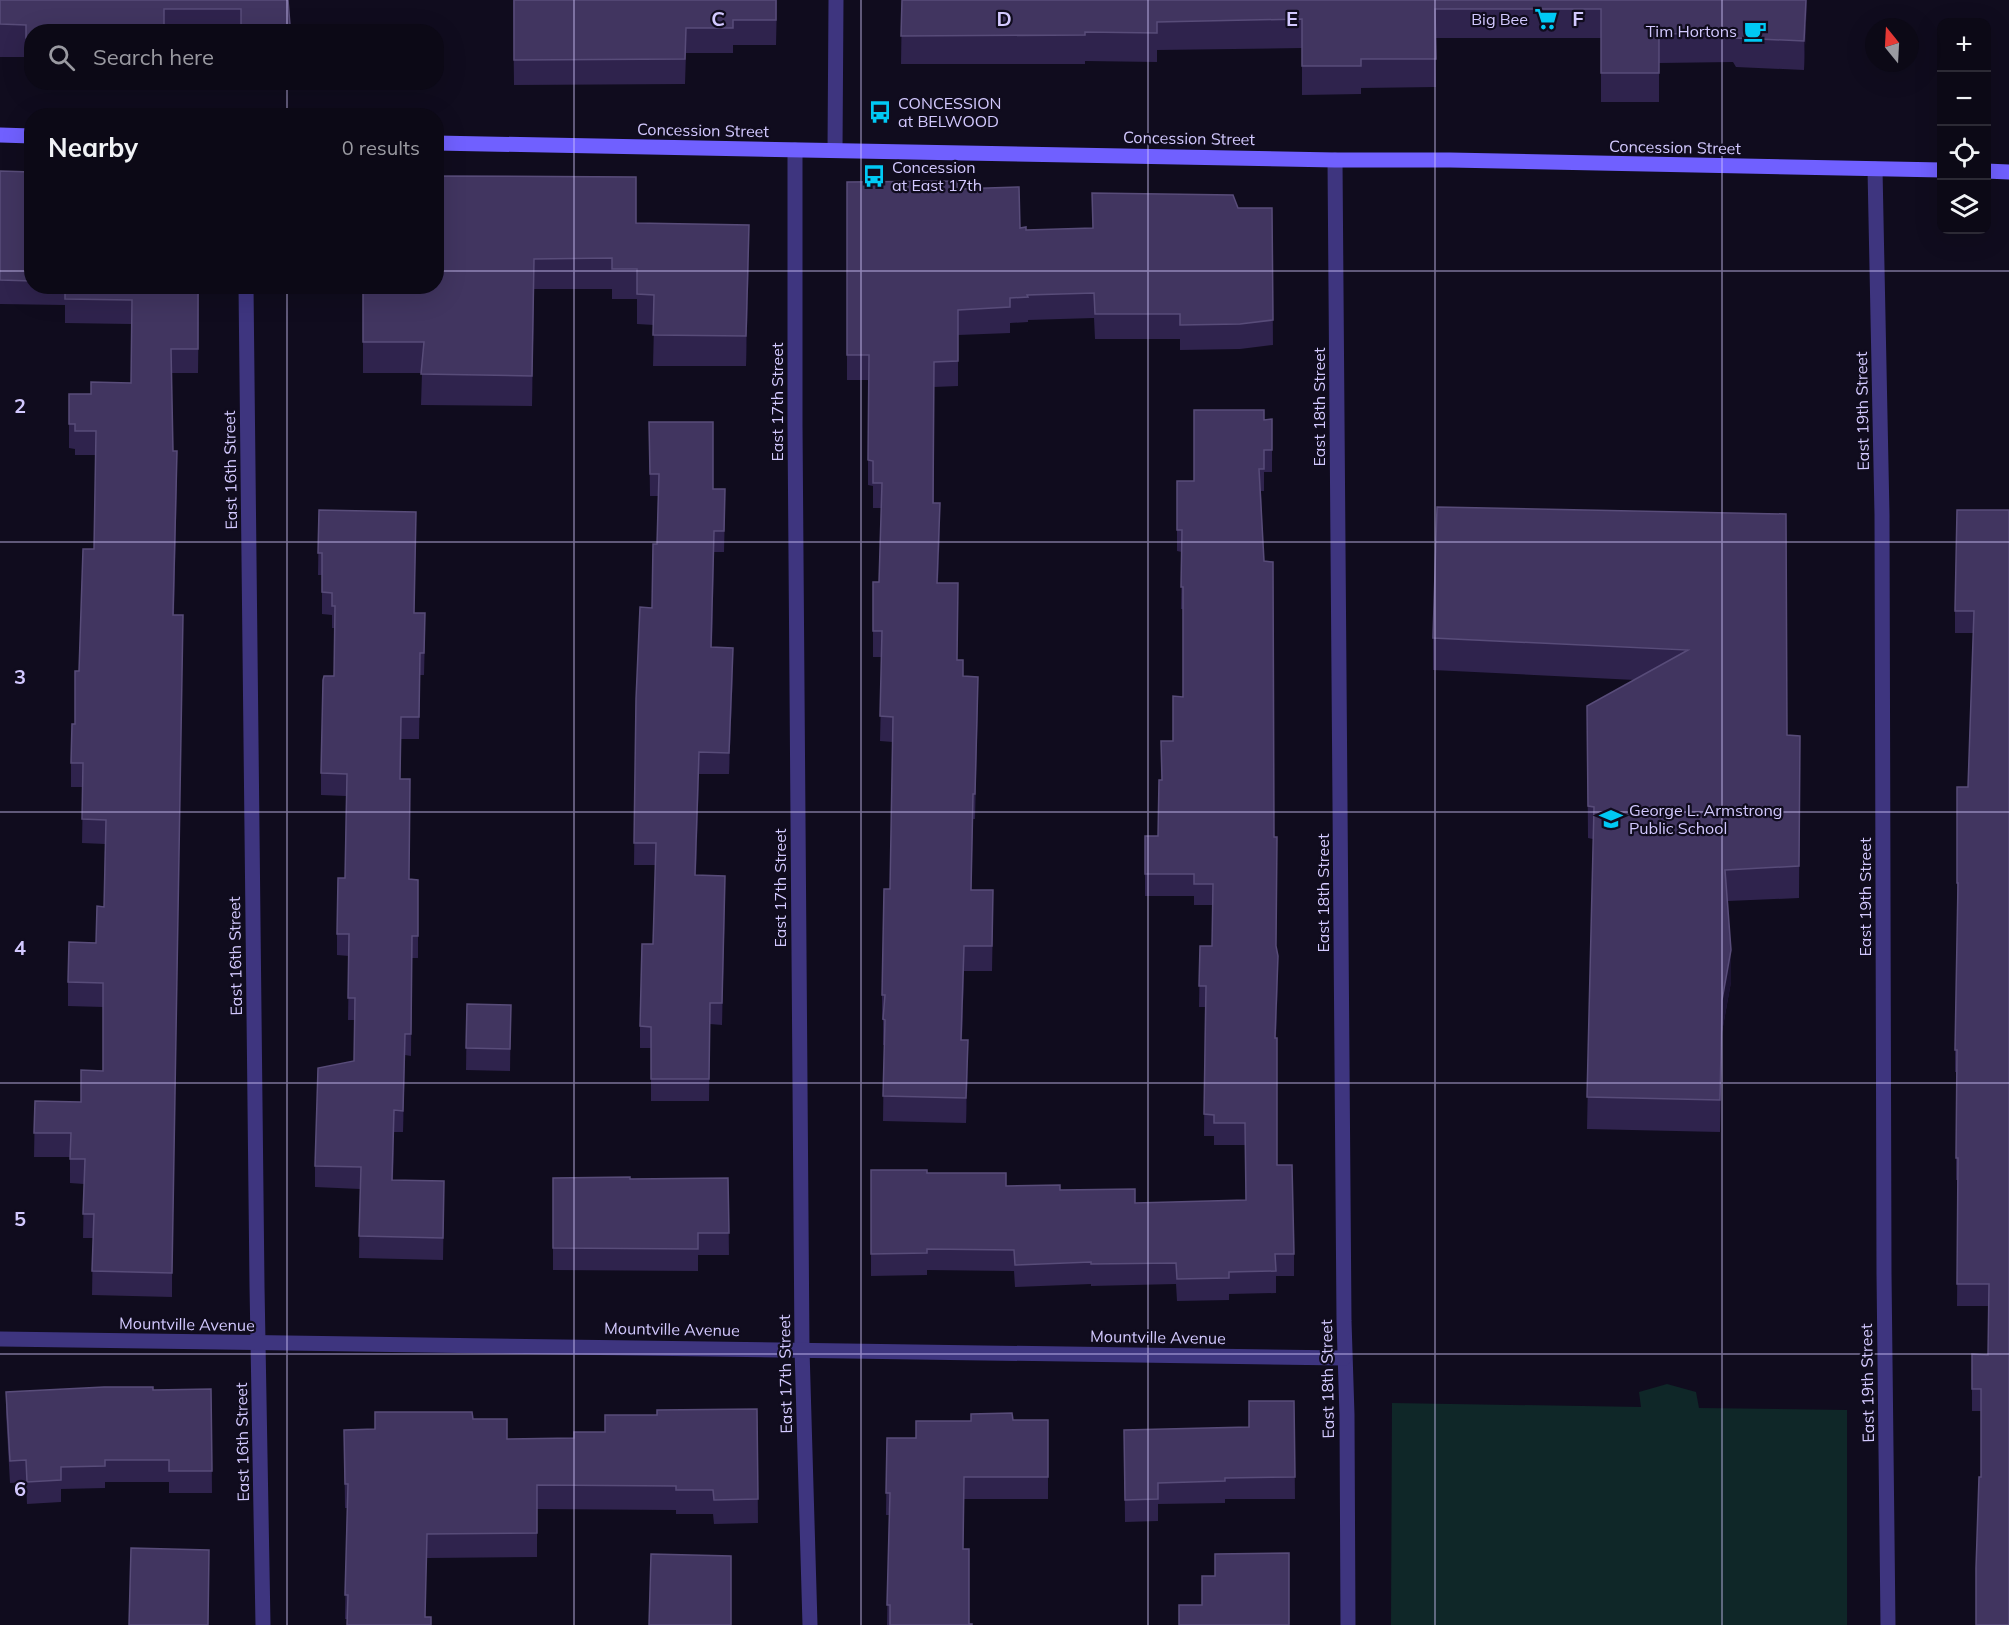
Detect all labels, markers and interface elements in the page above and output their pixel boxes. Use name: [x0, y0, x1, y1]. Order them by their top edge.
text: C: [711, 6, 725, 31]
text: D: [996, 6, 1012, 31]
text: E: [1286, 6, 1298, 31]
supermarket icon: Big Bee: [1533, 6, 1559, 32]
text: F: [1572, 6, 1584, 31]
place label: Big Bee: [1471, 9, 1528, 29]
cafe icon: Tim Hortons: [1742, 18, 1768, 44]
north arrow: [1865, 18, 1919, 72]
map controls: [1937, 18, 1991, 234]
button: +: [1937, 18, 1991, 72]
place label: Tim Hortons: [1646, 21, 1737, 41]
search box: [24, 24, 444, 90]
icon: search: [45, 41, 78, 74]
text: Search here: [93, 43, 214, 71]
button: −: [1937, 72, 1991, 126]
place label: CONCESSION at BELWOOD: [898, 93, 1001, 131]
bus stop icon: CONCESSION at BELWOOD: [867, 99, 893, 125]
street label: Concession Street: [637, 119, 770, 141]
button: locate: [1937, 126, 1991, 180]
street label: Concession Street: [1123, 127, 1256, 149]
text: Nearby: [48, 131, 138, 164]
text: 0 results: [342, 135, 420, 160]
street label: Concession Street: [1609, 136, 1742, 158]
place label: Concession at East 17th: [892, 157, 982, 195]
bus stop icon: Concession at East 17th: [861, 163, 887, 189]
button: layers: [1937, 180, 1991, 234]
street label: East 17th Street: [767, 342, 787, 462]
street label: East 18th Street: [1309, 347, 1329, 467]
street label: East 19th Street: [1851, 351, 1873, 471]
text: 2: [14, 393, 26, 418]
street label: East 16th Street: [219, 410, 241, 530]
text: 3: [14, 664, 26, 689]
place label: George L. Armstrong Public School: [1629, 800, 1782, 838]
school or university icon: George L. Armstrong Public School: [1598, 806, 1624, 832]
street label: East 17th Street: [770, 828, 790, 948]
street label: East 18th Street: [1313, 833, 1333, 953]
street label: East 19th Street: [1855, 837, 1875, 957]
street label: East 16th Street: [224, 896, 246, 1016]
text: 4: [14, 935, 26, 960]
text: 5: [14, 1206, 26, 1231]
street label: Mountville Avenue: [119, 1313, 255, 1335]
street label: East 17th Street: [774, 1314, 796, 1434]
street label: Mountville Avenue: [604, 1318, 740, 1340]
street label: East 18th Street: [1316, 1319, 1338, 1439]
street label: East 19th Street: [1856, 1323, 1878, 1443]
street label: Mountville Avenue: [1090, 1326, 1226, 1348]
street label: East 16th Street: [231, 1382, 253, 1502]
text: 6: [14, 1476, 26, 1501]

